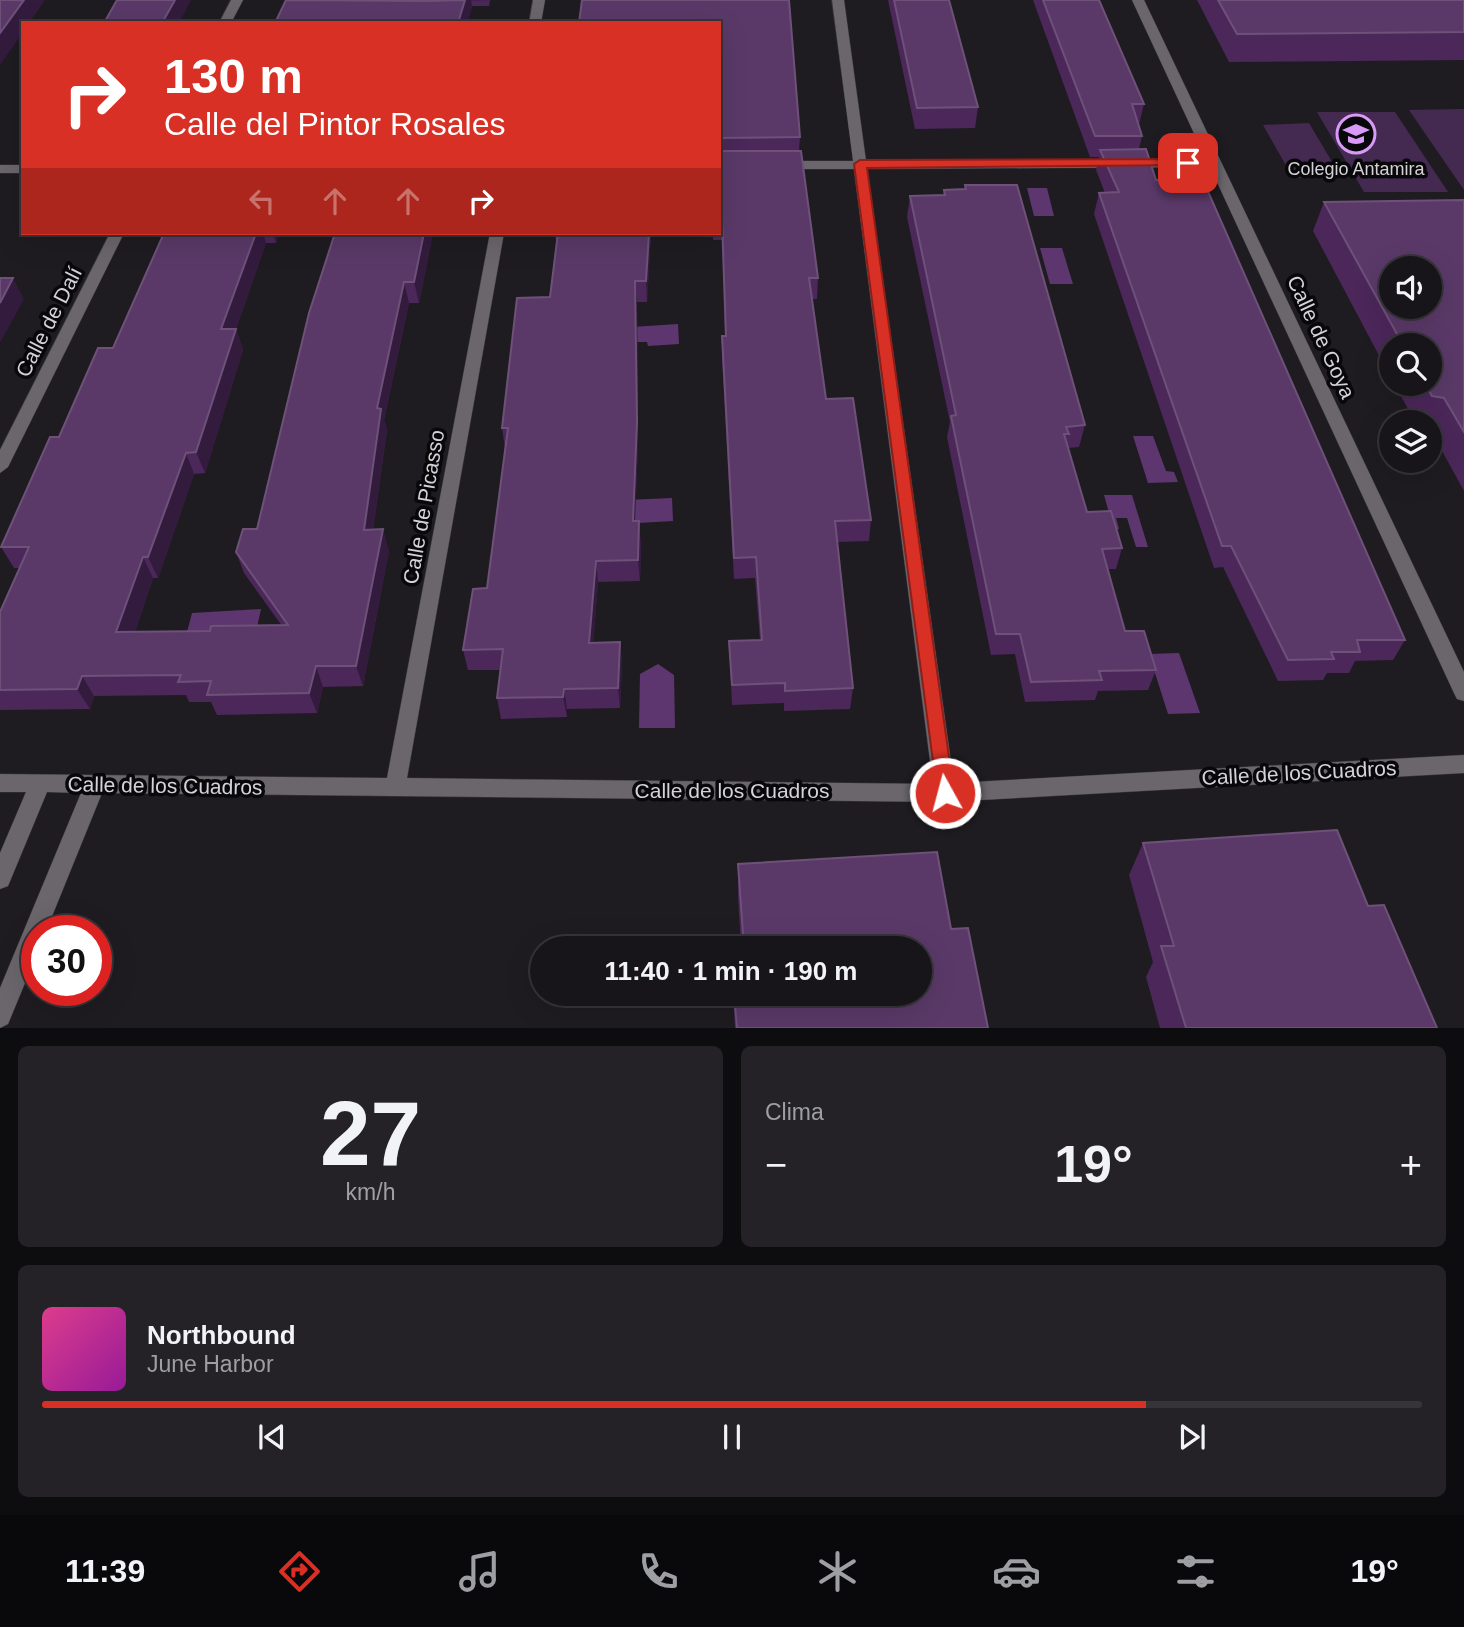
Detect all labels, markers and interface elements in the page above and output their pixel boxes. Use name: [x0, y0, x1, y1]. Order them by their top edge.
icon: right: [49, 49, 140, 140]
text: 130 m: [164, 49, 303, 103]
text: Calle del Pintor Rosales: [164, 106, 506, 142]
school or university icon: Colegio Antamira: [1335, 113, 1377, 155]
pin: [1158, 133, 1218, 193]
icon: arrive: [1169, 144, 1207, 182]
place label: Colegio Antamira: [1287, 159, 1426, 179]
icon: left: [243, 182, 281, 220]
icon: ahead: [316, 182, 354, 220]
icon: ahead: [389, 182, 427, 220]
icon: right: [462, 182, 500, 220]
map controls: [1379, 256, 1442, 473]
button: sound: [1379, 256, 1442, 319]
street label: Calle de Dalí: [11, 263, 86, 381]
street label: Calle de Goya: [1283, 272, 1360, 402]
button: search: [1379, 333, 1442, 396]
button: layers: [1379, 410, 1442, 473]
street label: Calle de Picasso: [399, 428, 448, 586]
position arrow: [908, 756, 982, 830]
street label: Calle de los Cuadros: [1201, 756, 1397, 789]
street label: Calle de los Cuadros: [67, 772, 263, 799]
street label: Calle de los Cuadros: [635, 779, 829, 802]
speed limit sign: 30: [21, 915, 112, 1006]
text: 11:40 · 1 min · 190 m: [605, 956, 857, 986]
text: 27: [320, 1083, 421, 1184]
text: Clima: [765, 1099, 824, 1125]
text: 19°: [1054, 1135, 1133, 1193]
text: −: [765, 1144, 787, 1186]
text: +: [1400, 1144, 1422, 1186]
text: km/h: [346, 1179, 395, 1205]
text: Northbound: [147, 1320, 296, 1350]
text: June Harbor: [147, 1351, 274, 1377]
icon: previous: [253, 1418, 291, 1456]
icon: pause: [713, 1418, 751, 1456]
icon: next: [1173, 1418, 1211, 1456]
icon: directions: [275, 1547, 324, 1596]
icon: music: [455, 1547, 504, 1596]
icon: phone: [634, 1547, 683, 1596]
icon: climate: [813, 1547, 862, 1596]
icon: car: [992, 1547, 1041, 1596]
icon: filters: [1171, 1547, 1220, 1596]
text: 11:39: [65, 1553, 145, 1589]
text: 19°: [1350, 1553, 1399, 1589]

